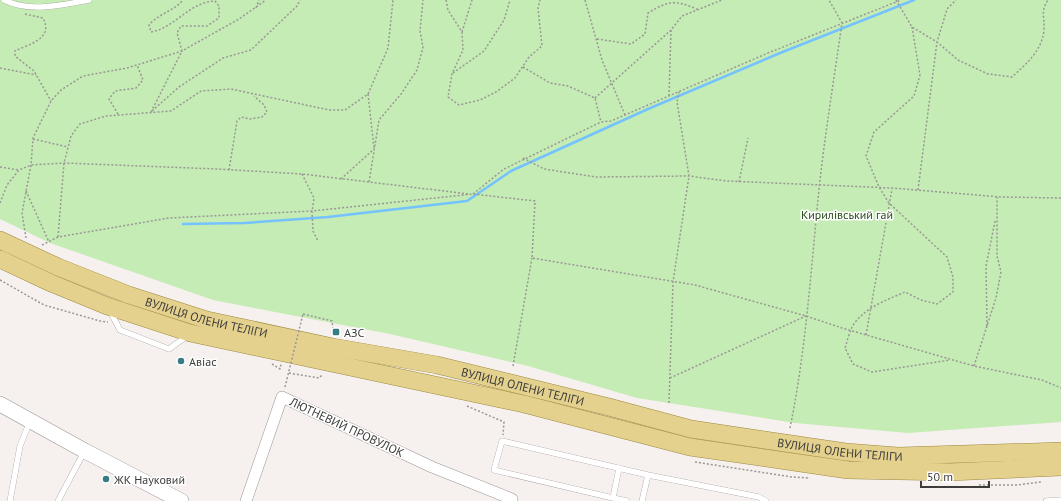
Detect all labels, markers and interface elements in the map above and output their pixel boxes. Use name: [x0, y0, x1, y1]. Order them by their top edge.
park label: Кирилівський гай: [801, 207, 893, 222]
street label: ВУЛИЦЯ ОЛЕНИ ТЕЛІГИ: [144, 293, 269, 340]
place label: АЗС: [344, 325, 365, 340]
marker: АЗС: [331, 327, 341, 337]
place label: Авіас: [189, 354, 217, 369]
marker: Авіас: [176, 356, 186, 366]
street label: ВУЛИЦЯ ОЛЕНИ ТЕЛІГИ: [460, 364, 586, 408]
street label: ЛЮТНЕВИЙ ПРОВУЛОК: [287, 394, 406, 460]
street label: ВУЛИЦЯ ОЛЕНИ ТЕЛІГИ: [776, 434, 903, 464]
scale bar: [921, 463, 989, 489]
text: 50 m: [927, 469, 953, 484]
place label: ЖК Науковий: [113, 472, 185, 487]
marker: ЖК Науковий: [101, 474, 111, 484]

